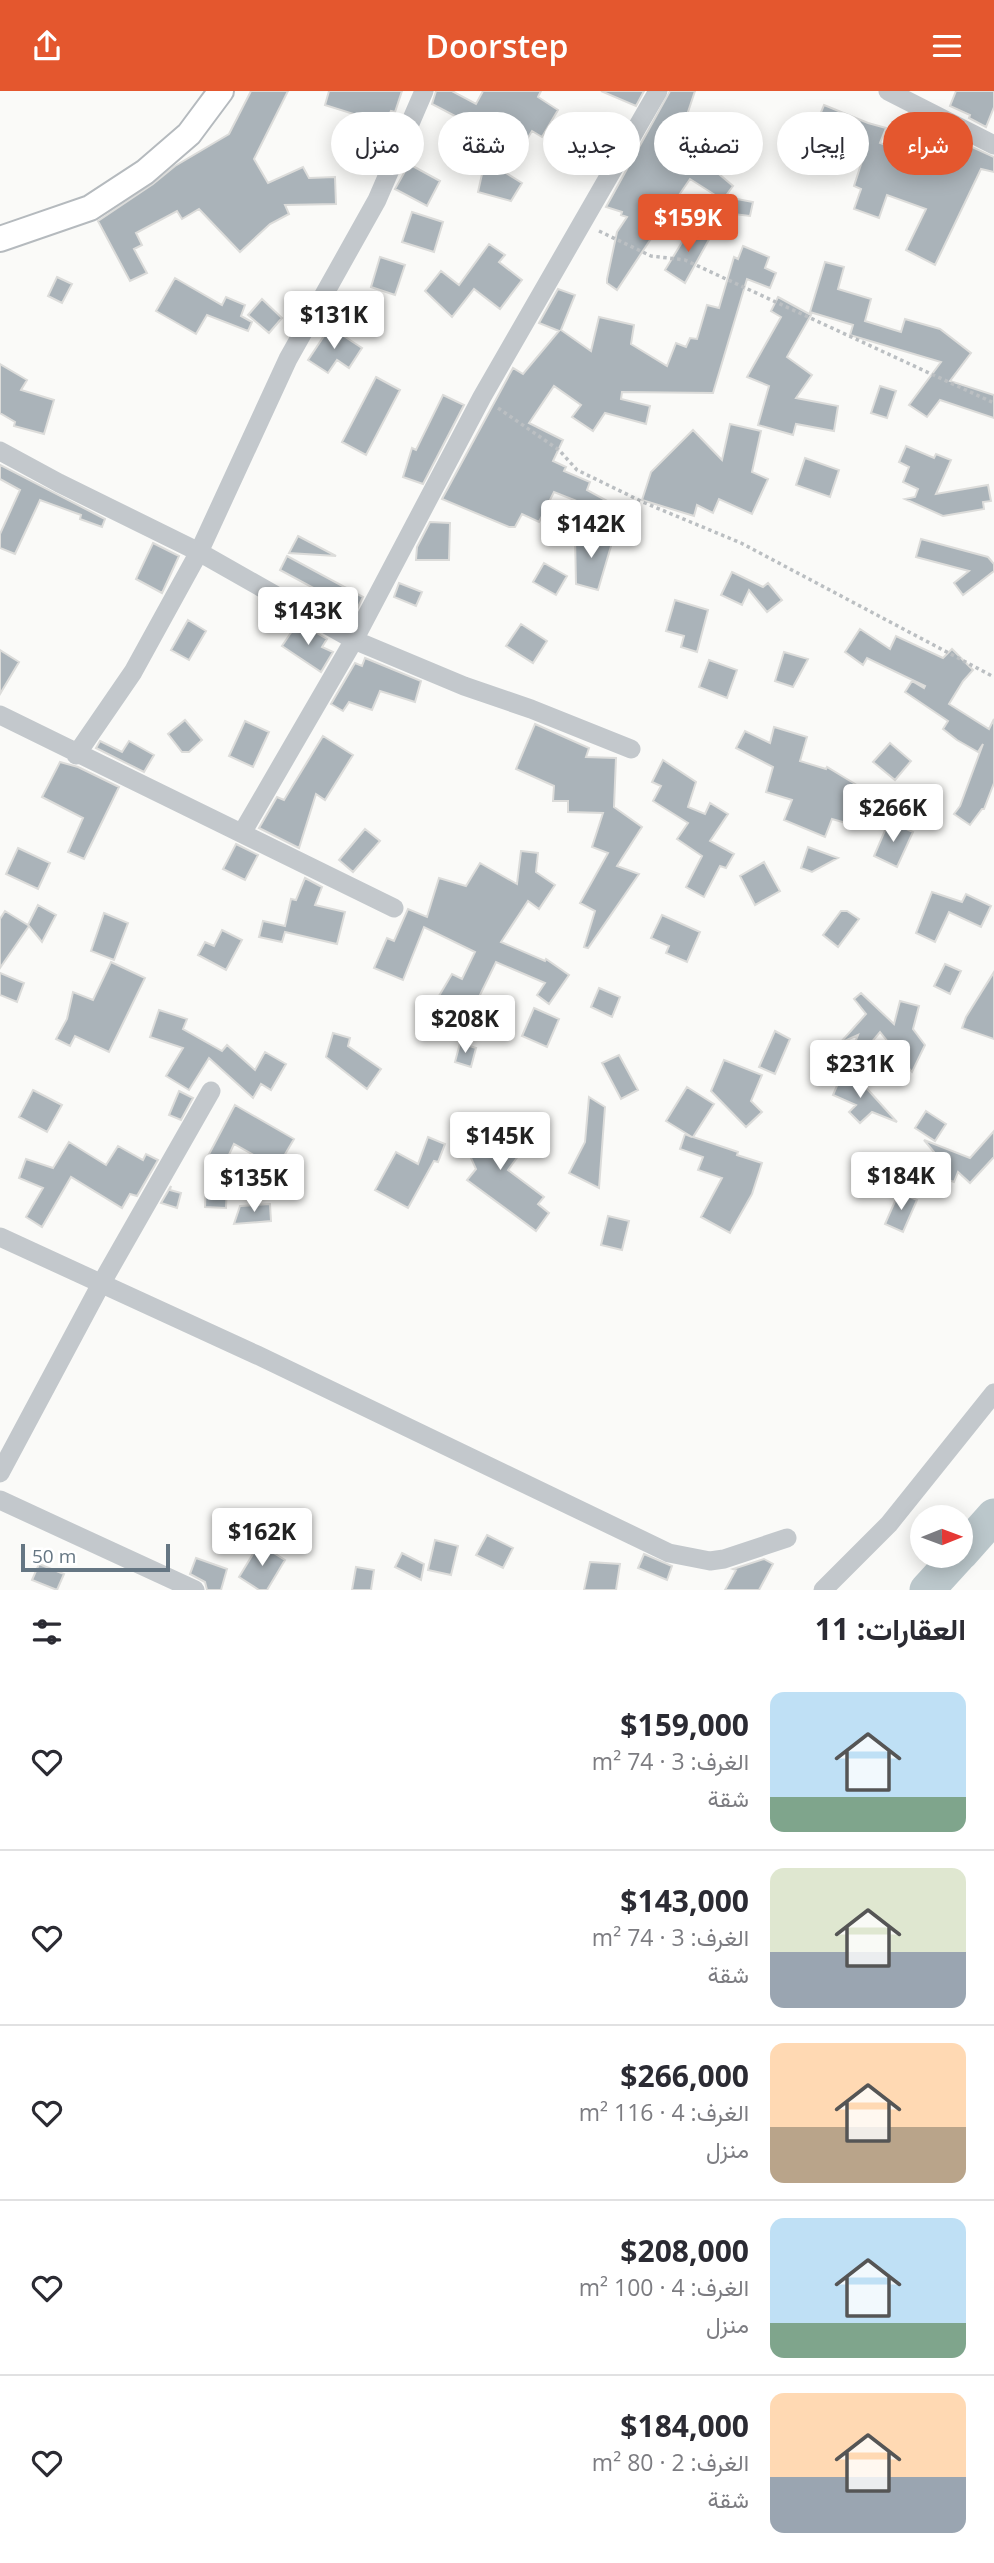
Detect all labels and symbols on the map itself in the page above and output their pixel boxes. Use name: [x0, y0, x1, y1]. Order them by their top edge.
pin: $159K: [639, 195, 737, 254]
pin: $131K: [285, 292, 383, 351]
pin: $142K: [542, 501, 640, 560]
pin: $143K: [259, 587, 357, 647]
pin: $266K: [844, 785, 942, 844]
pin: $208K: [416, 995, 514, 1055]
pin: $231K: [811, 1041, 909, 1100]
pin: $145K: [451, 1112, 549, 1172]
pin: $184K: [852, 1153, 950, 1212]
pin: $135K: [205, 1155, 303, 1214]
north arrow: [910, 1505, 973, 1568]
pin: $162K: [213, 1509, 311, 1568]
scale bar: [21, 1541, 170, 1573]

